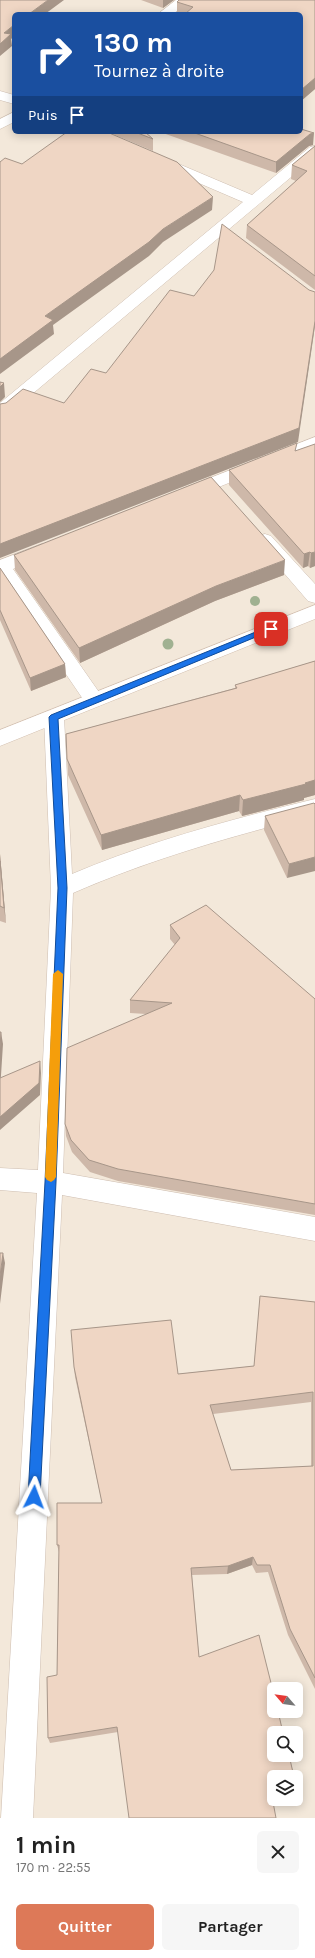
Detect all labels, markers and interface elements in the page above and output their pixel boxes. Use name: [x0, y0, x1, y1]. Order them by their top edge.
text: 130 m: [94, 26, 173, 59]
icon: right: [28, 28, 80, 80]
text: Tournez à droite: [94, 60, 224, 82]
icon: arrive: [66, 104, 88, 126]
text: Puis: [28, 106, 58, 124]
pin: [254, 612, 288, 646]
icon: arrive: [260, 618, 282, 640]
position arrow: [13, 1476, 55, 1518]
north arrow: [267, 1682, 303, 1718]
map controls: [267, 1682, 303, 1806]
button: search: [267, 1726, 303, 1762]
button: layers: [267, 1770, 303, 1806]
text: 1 min: [16, 1831, 76, 1859]
button: close: [257, 1831, 299, 1873]
text: 170 m · 22:55: [16, 1860, 91, 1875]
button: Quitter: [16, 1904, 154, 1950]
button: Partager: [162, 1904, 299, 1950]

